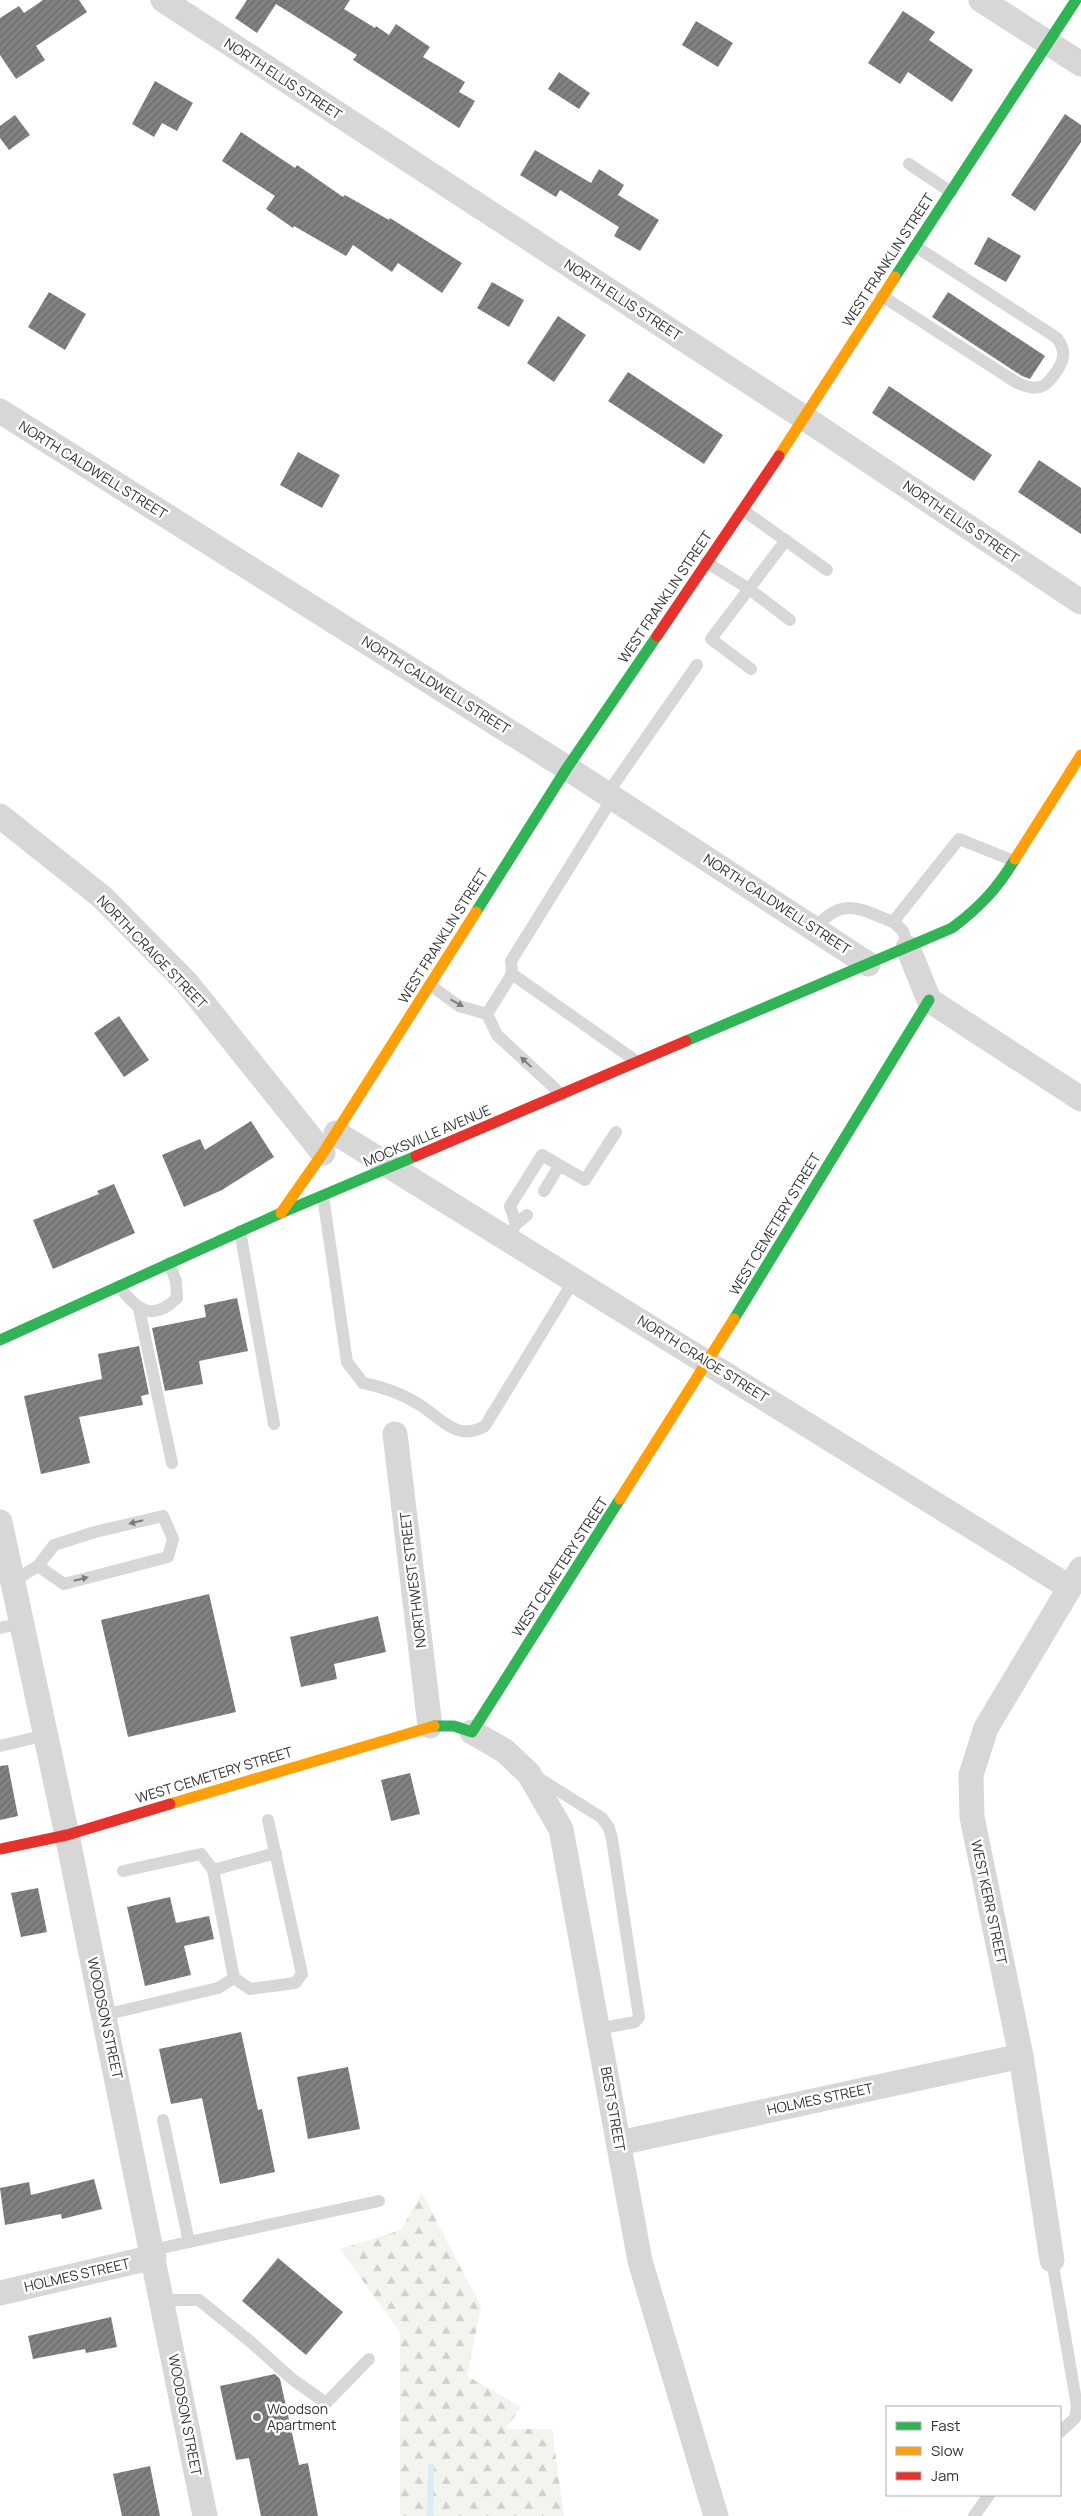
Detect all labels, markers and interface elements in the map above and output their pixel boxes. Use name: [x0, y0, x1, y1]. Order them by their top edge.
street label: NORTH ELLIS STREET: [221, 33, 346, 124]
street label: WEST FRANKLIN STREET: [837, 189, 938, 330]
street label: NORTH ELLIS STREET: [561, 254, 686, 345]
street label: NORTH CALDWELL STREET: [15, 416, 172, 523]
street label: NORTH ELLIS STREET: [899, 476, 1024, 568]
street label: WEST FRANKLIN STREET: [613, 526, 716, 667]
street label: NORTH CALDWELL STREET: [358, 631, 515, 738]
street label: NORTH CALDWELL STREET: [700, 849, 855, 959]
street label: WEST FRANKLIN STREET: [393, 864, 492, 1007]
street label: NORTH CRAIGE STREET: [93, 891, 212, 1013]
one-way arrow: [449, 999, 464, 1007]
one-way arrow: [521, 1056, 533, 1068]
street label: MOCKSVILLE AVENUE: [360, 1100, 493, 1171]
street label: WEST CEMETERY STREET: [724, 1148, 825, 1298]
street label: NORTH CRAIGE STREET: [634, 1311, 773, 1407]
street label: WEST CEMETERY STREET: [507, 1493, 612, 1640]
street label: NORTHWEST STREET: [395, 1510, 430, 1649]
one-way arrow: [128, 1518, 143, 1526]
one-way arrow: [73, 1575, 88, 1583]
street label: WEST CEMETERY STREET: [133, 1741, 295, 1807]
street label: WEST KERR STREET: [967, 1838, 1012, 1967]
street label: WOODSON STREET: [83, 1955, 128, 2081]
street label: BEST STREET: [597, 2065, 630, 2153]
street label: HOLMES STREET: [765, 2078, 875, 2119]
street label: HOLMES STREET: [22, 2253, 132, 2296]
street label: WOODSON STREET: [164, 2352, 207, 2478]
place label: Woodson Apartment: [267, 2399, 337, 2434]
legend: [886, 2406, 1061, 2496]
marker: Woodson Apartment: [251, 2411, 263, 2423]
text: Fast: [931, 2415, 960, 2436]
text: Slow: [931, 2440, 964, 2461]
text: Jam: [931, 2465, 959, 2486]

